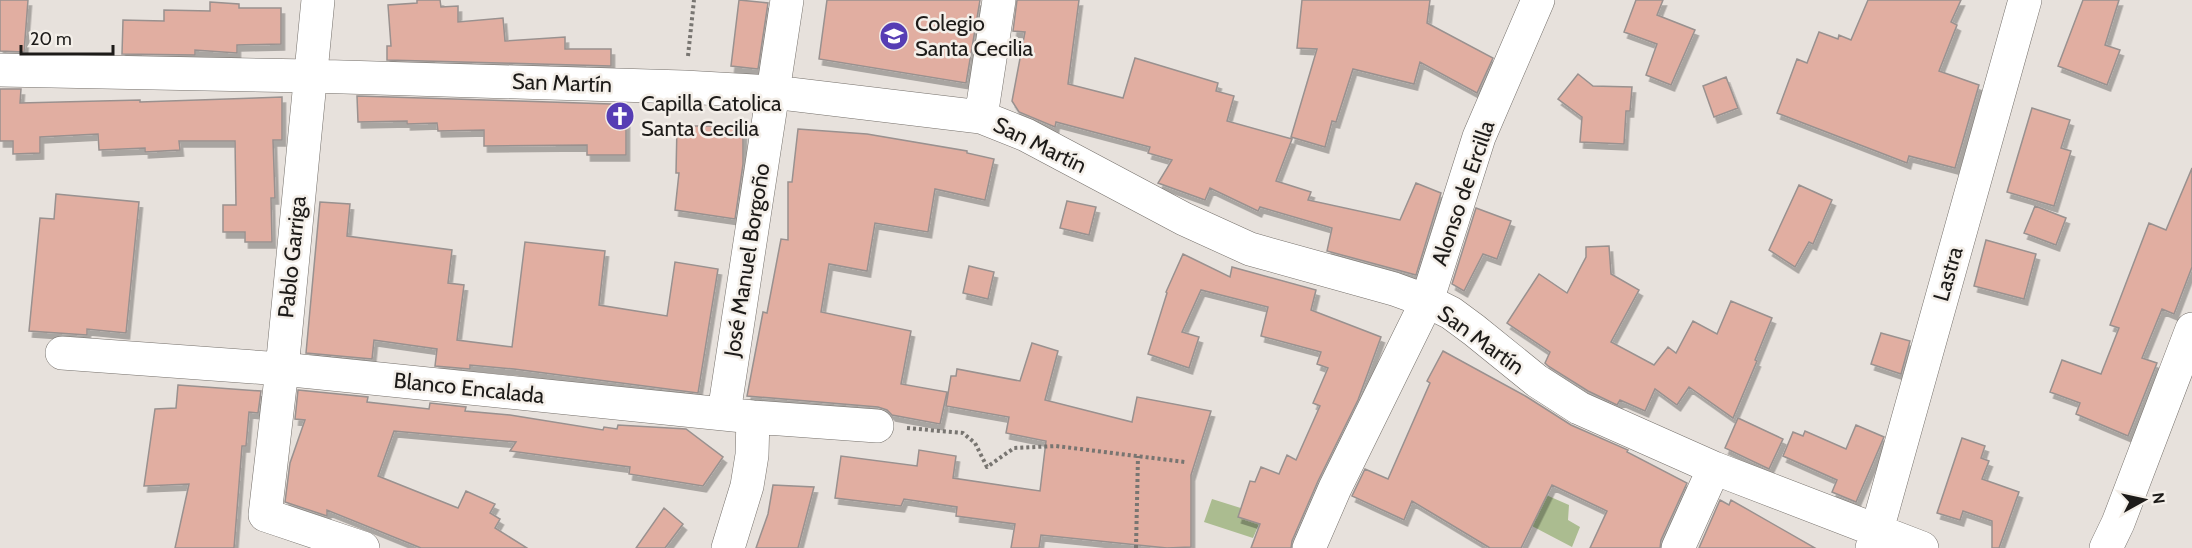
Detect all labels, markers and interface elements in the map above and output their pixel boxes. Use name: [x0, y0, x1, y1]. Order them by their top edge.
place label: Colegio Santa Cecilia: [915, 10, 1033, 62]
scale bar: [21, 18, 112, 56]
school or university icon: Colegio Santa Cecilia: [878, 20, 910, 52]
text: 20 m: [30, 28, 72, 50]
street label: San Martín: [511, 68, 613, 98]
place label: Capilla Catolica Santa Cecilia: [641, 90, 782, 142]
church icon: Capilla Catolica Santa Cecilia: [604, 100, 636, 132]
street label: San Martín: [989, 111, 1091, 179]
street label: Alonso de Ercilla: [1426, 116, 1501, 269]
street label: José Manuel Borgoño: [718, 161, 776, 360]
street label: Pablo Garriga: [272, 194, 312, 319]
street label: Lastra: [1927, 243, 1969, 304]
street label: San Martín: [1433, 300, 1529, 380]
street label: Blanco Encalada: [392, 367, 546, 409]
north arrow: [2114, 470, 2174, 530]
text: N: [2148, 491, 2169, 505]

